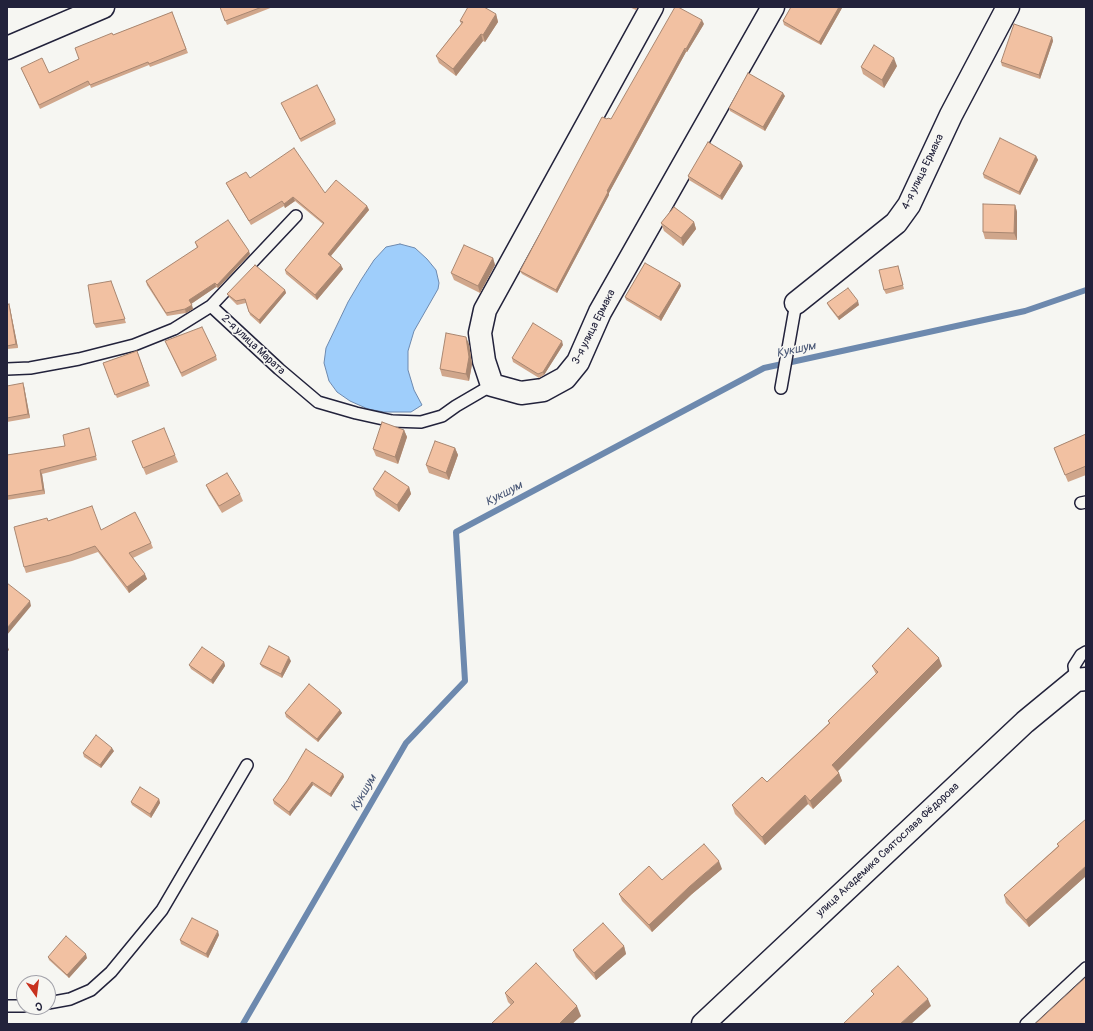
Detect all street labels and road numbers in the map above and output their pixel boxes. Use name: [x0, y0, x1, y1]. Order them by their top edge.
street label: 4-я улица Ермака: [899, 132, 947, 212]
street label: 3-я улица Ермака: [569, 287, 619, 367]
street label: 2-я улица Марата: [218, 312, 288, 378]
street label: улица Академика Святослава Фёдорова: [814, 780, 962, 920]

